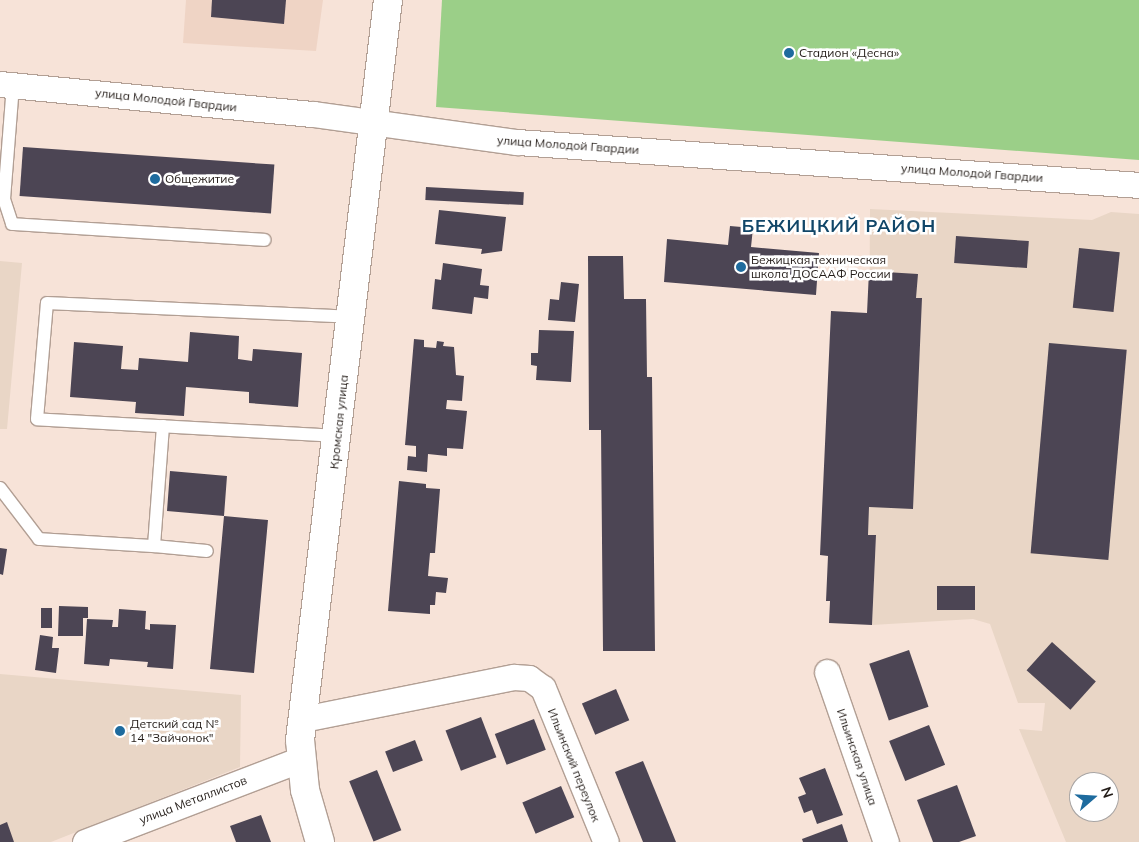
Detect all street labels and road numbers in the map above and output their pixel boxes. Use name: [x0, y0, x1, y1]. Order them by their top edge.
street label: улица Молодой Гвардии: [94, 85, 238, 115]
street label: улица Молодой Гвардии: [496, 133, 640, 157]
street label: улица Молодой Гвардии: [900, 161, 1044, 185]
street label: Кромская улица: [327, 374, 351, 470]
street label: Ильинский переулок: [545, 706, 603, 824]
street label: Ильинская улица: [834, 707, 880, 807]
street label: улица Металлистов: [137, 773, 249, 827]

